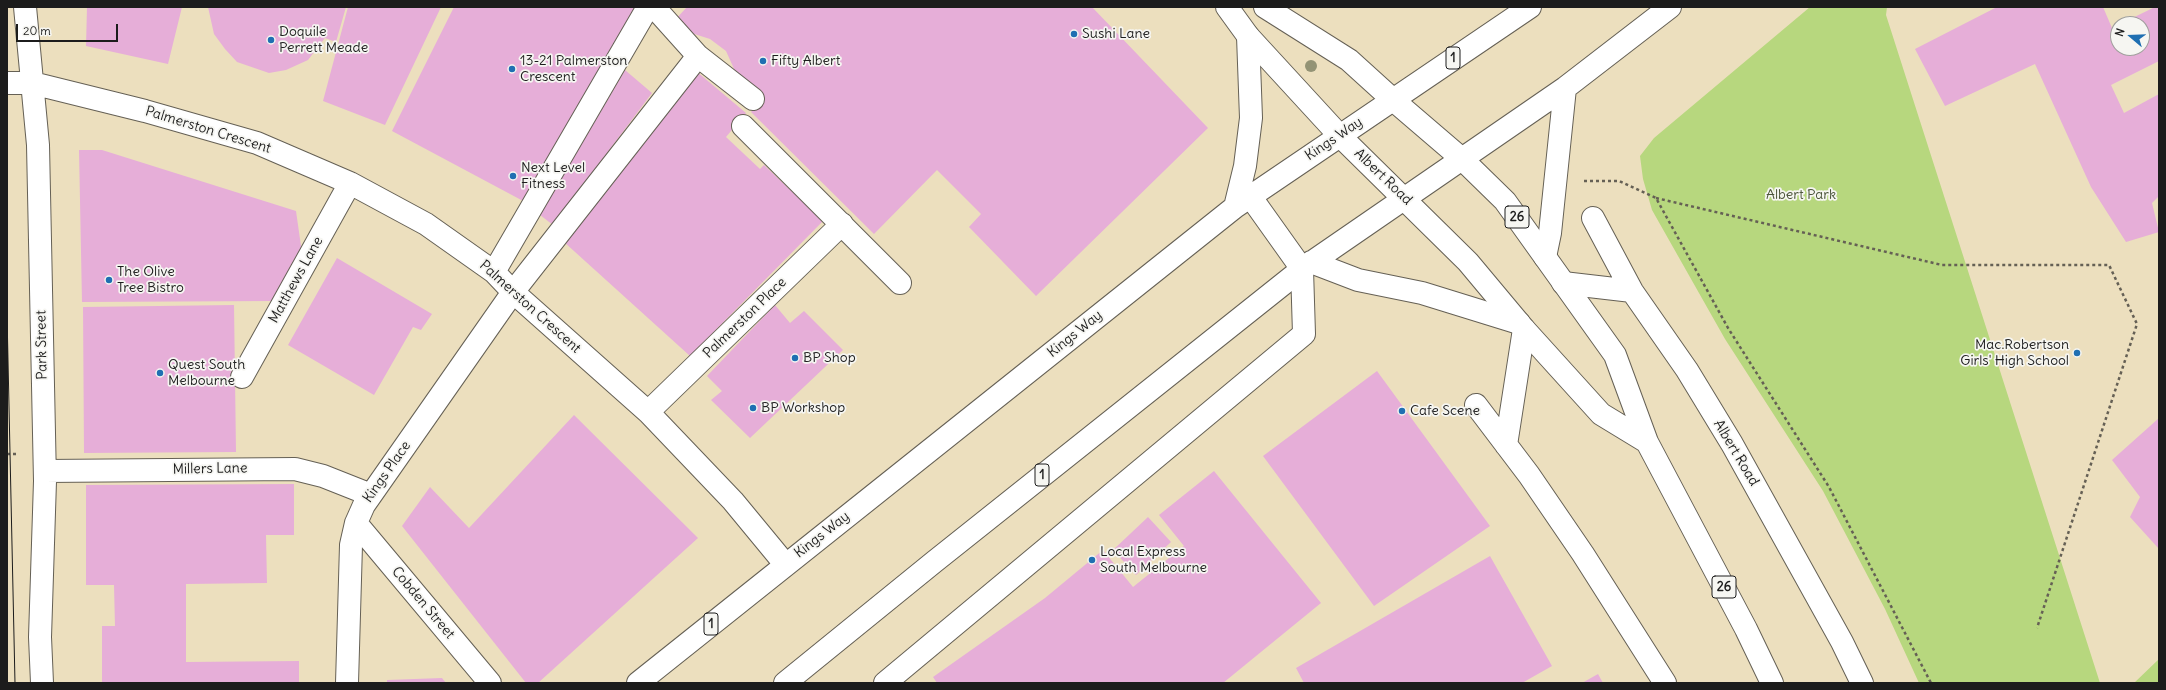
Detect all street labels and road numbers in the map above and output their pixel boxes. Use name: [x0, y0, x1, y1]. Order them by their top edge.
road number: 1: [1446, 47, 1460, 69]
street label: Palmerston Crescent: [143, 103, 273, 157]
street label: Kings Way: [1302, 114, 1366, 164]
street label: Albert Road: [1351, 145, 1415, 209]
road number: 26: [1505, 206, 1529, 228]
street label: Matthews Lane: [265, 234, 327, 326]
street label: Palmerston Crescent: [476, 257, 584, 357]
street label: Palmerston Place: [700, 274, 790, 362]
street label: Kings Way: [1044, 307, 1106, 361]
street label: Park Street: [33, 310, 51, 380]
street label: Albert Road: [1710, 417, 1762, 489]
street label: Kings Place: [360, 438, 414, 506]
street label: Millers Lane: [172, 460, 248, 478]
road number: 1: [1035, 464, 1049, 486]
street label: Kings Way: [791, 508, 853, 562]
street label: Cobden Street: [388, 563, 458, 643]
road number: 26: [1712, 576, 1736, 598]
road number: 1: [704, 613, 718, 635]

